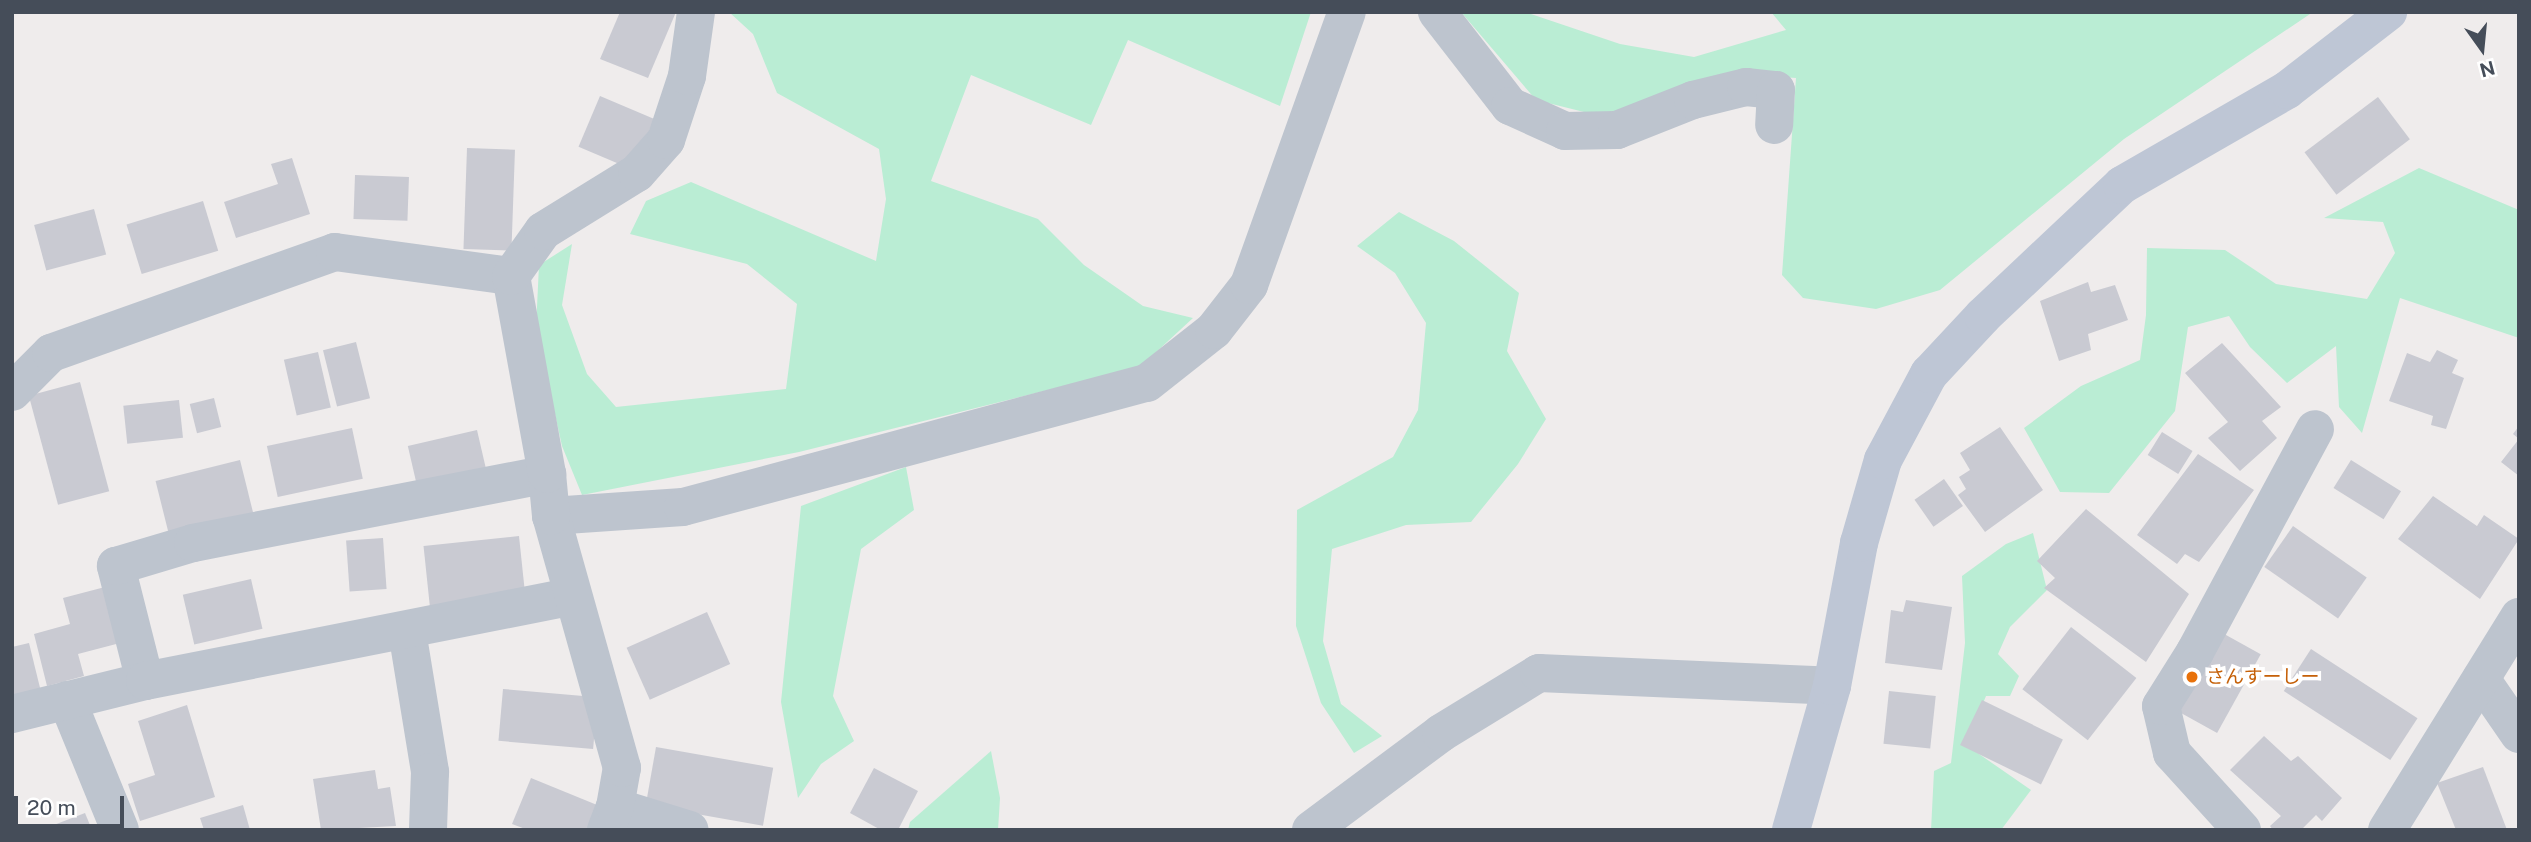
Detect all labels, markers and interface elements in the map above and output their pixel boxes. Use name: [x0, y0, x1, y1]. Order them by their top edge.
north arrow: [2447, 14, 2517, 84]
text: N: [2477, 57, 2497, 82]
place label: さんすーしー: [2206, 666, 2320, 688]
marker: さんすーしー: [2184, 669, 2200, 685]
scale bar: [18, 782, 128, 826]
text: 20 m: [27, 795, 76, 820]

